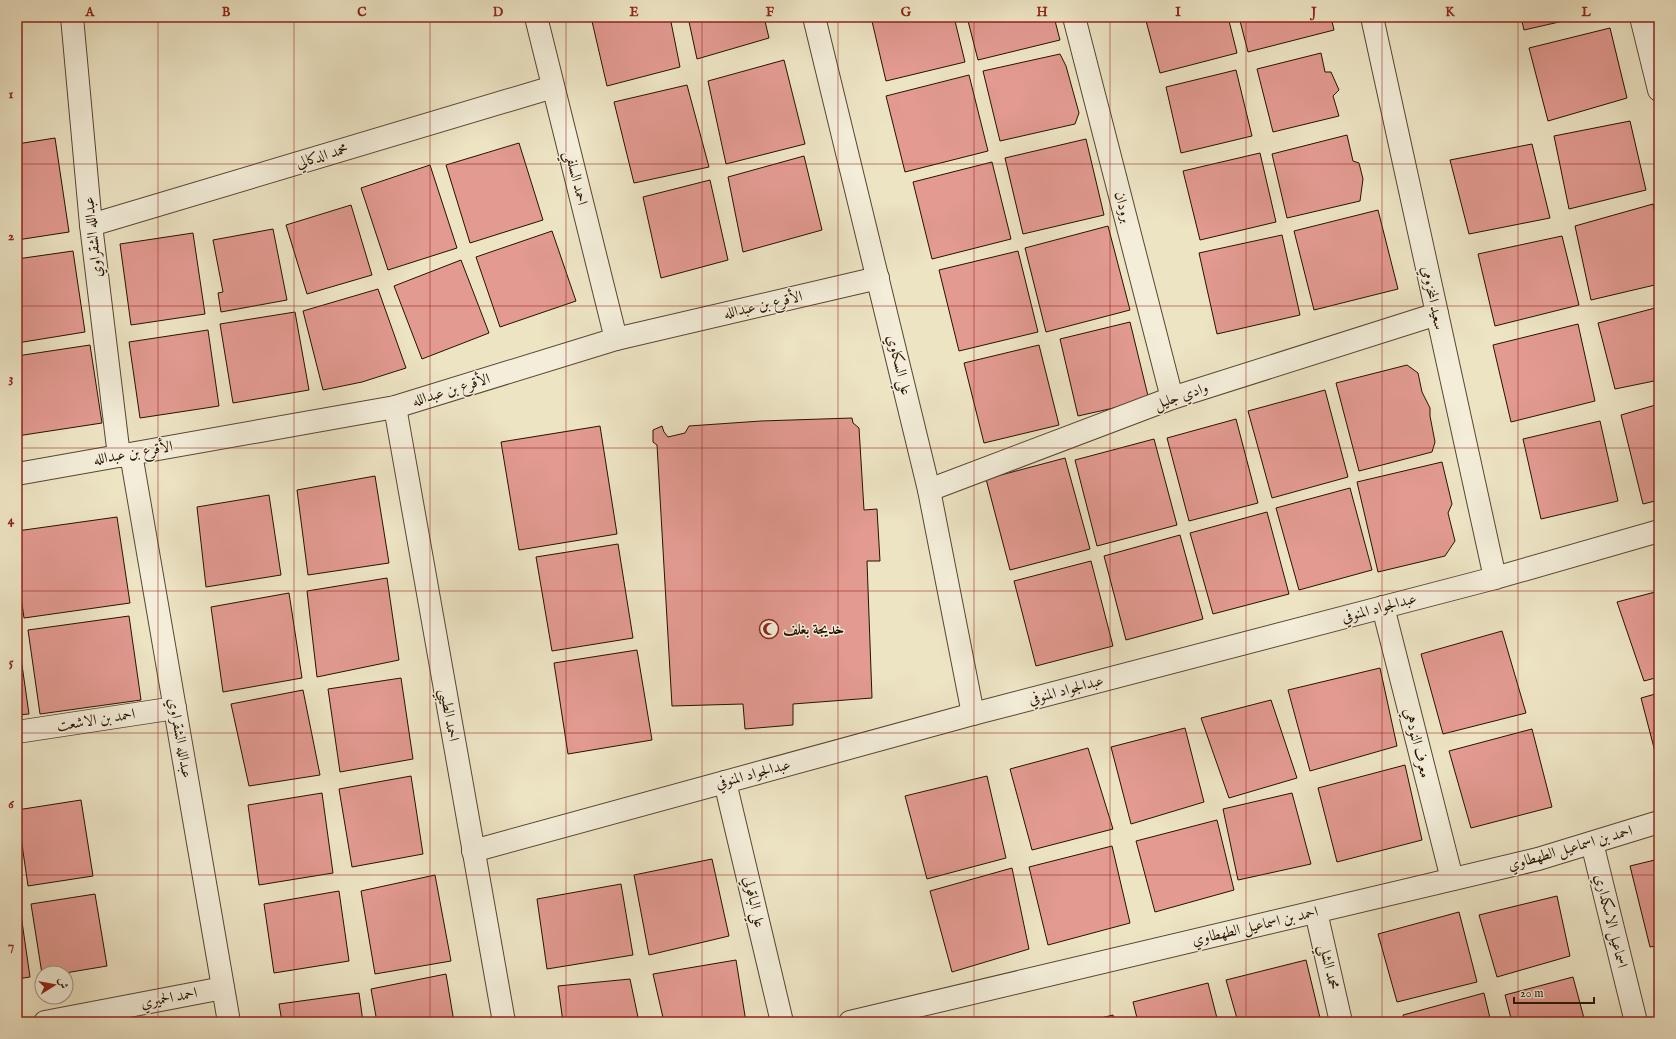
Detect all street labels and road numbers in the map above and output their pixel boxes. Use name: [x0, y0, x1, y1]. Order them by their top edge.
street label: محمد الدكالي: [294, 139, 351, 175]
street label: احمد السلفي: [556, 149, 592, 208]
street label: برودان: [1110, 189, 1136, 225]
street label: عبدالله الشقراوي: [79, 195, 109, 278]
street label: سعيد المخزومي: [1415, 264, 1449, 332]
street label: الأقرع بن عبدالله: [721, 285, 805, 326]
street label: علي السكاوي: [878, 333, 916, 398]
street label: الأقرع بن عبدالله: [409, 367, 493, 414]
street label: وادي جليل: [1151, 378, 1211, 416]
street label: الأقرع بن عبدالله: [91, 435, 175, 472]
street label: عبدالجواد المنوفي: [1339, 589, 1419, 629]
street label: عبدالجواد المنوفي: [1026, 671, 1106, 711]
street label: احمد الطيبي: [431, 687, 463, 744]
street label: عبدالله الشقراوي: [162, 696, 196, 780]
street label: احمد بن الاشعت: [55, 704, 137, 736]
street label: معرف النودهي: [1397, 706, 1435, 780]
street label: عبدالجواد المنوفي: [713, 755, 793, 795]
street label: احمد بن اسماعيل الطهطاوي: [1505, 821, 1635, 877]
street label: اسماعيل الاسكداري: [1588, 872, 1632, 970]
street label: علي الباقولي: [735, 874, 769, 931]
street label: احمد بن اسماعيل الطهطاوي: [1190, 902, 1320, 952]
street label: محمد الشلي: [1311, 943, 1343, 993]
street label: احمد الحميري: [139, 983, 199, 1015]

